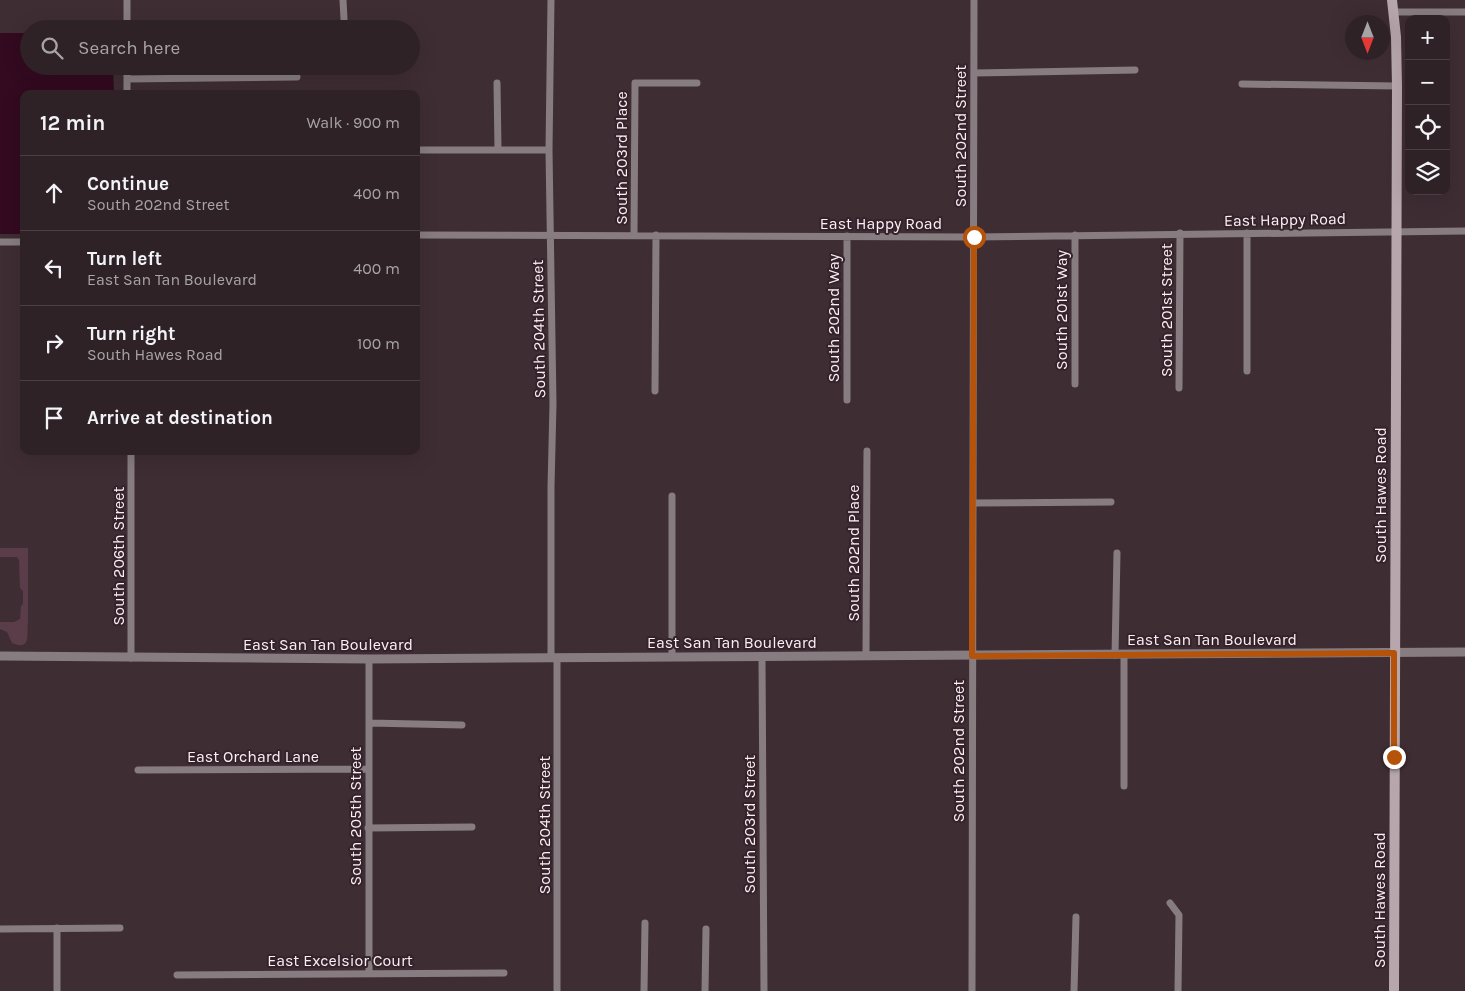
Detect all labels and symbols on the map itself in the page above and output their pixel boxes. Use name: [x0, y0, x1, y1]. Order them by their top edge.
north arrow: [1345, 15, 1390, 60]
street label: South 202nd Street: [951, 65, 970, 207]
street label: South 203rd Place: [612, 91, 631, 225]
street label: East Happy Road: [1224, 209, 1346, 230]
street label: East Happy Road: [820, 214, 942, 233]
route start: [963, 226, 986, 249]
street label: South 201st Street: [1157, 243, 1176, 377]
street label: South 201st Way: [1052, 249, 1071, 370]
street label: South 202nd Way: [824, 253, 843, 382]
street label: South 204th Street: [528, 260, 549, 398]
street label: South Hawes Road: [1371, 427, 1390, 563]
street label: South 202nd Place: [844, 484, 863, 622]
street label: South 206th Street: [109, 487, 128, 625]
street label: East San Tan Boulevard: [1127, 630, 1297, 649]
street label: East San Tan Boulevard: [647, 633, 817, 652]
street label: East San Tan Boulevard: [243, 635, 413, 654]
street label: South 202nd Street: [949, 680, 968, 822]
route end: [1383, 746, 1406, 769]
street label: East Orchard Lane: [187, 747, 319, 766]
street label: South 205th Street: [346, 747, 365, 885]
street label: South 203rd Street: [740, 755, 759, 893]
street label: South 204th Street: [535, 756, 554, 894]
street label: South Hawes Road: [1370, 832, 1389, 968]
street label: East Excelsior Court: [267, 951, 413, 970]

